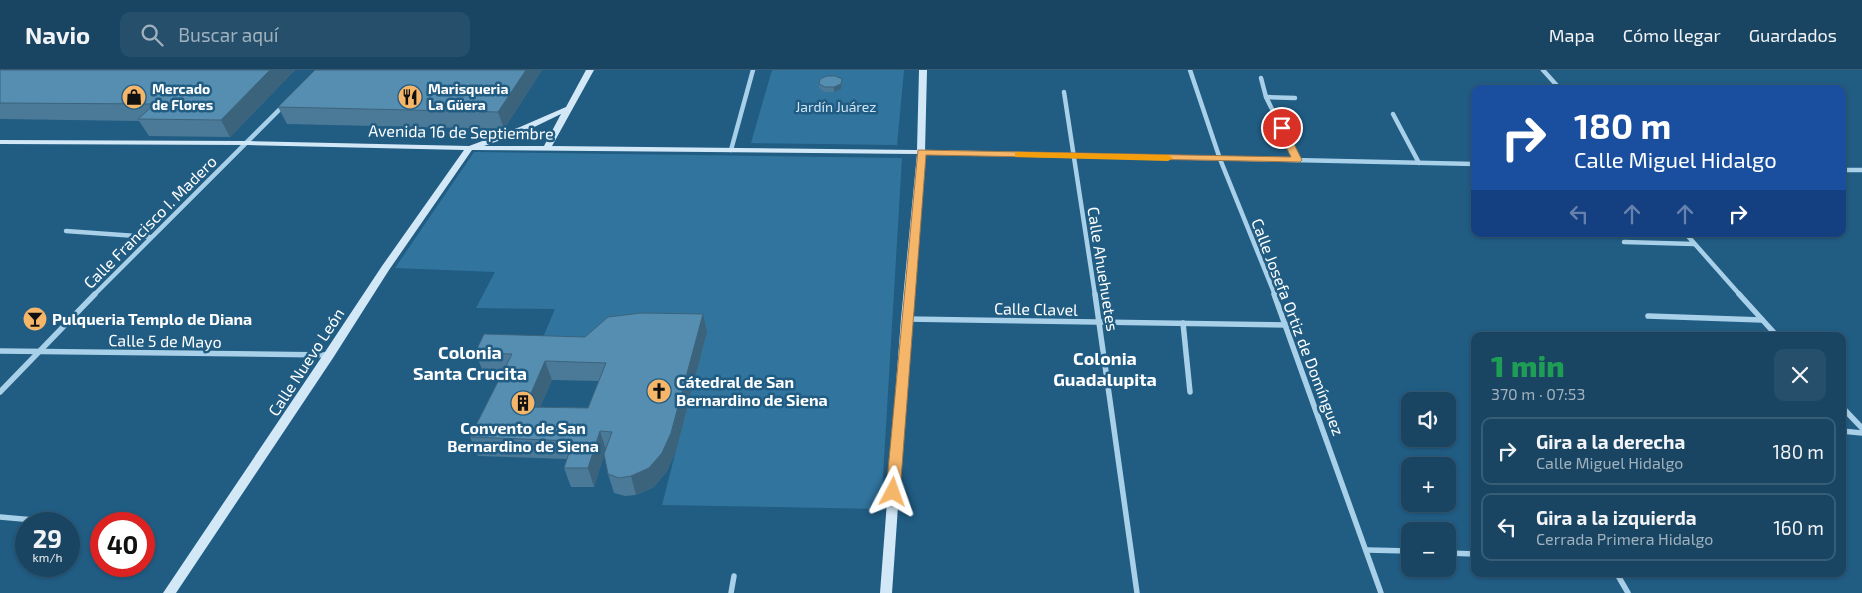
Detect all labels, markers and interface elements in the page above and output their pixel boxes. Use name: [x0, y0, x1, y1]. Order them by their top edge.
search box: [120, 12, 470, 57]
text: Navio: [25, 20, 90, 49]
icon: search: [138, 21, 166, 49]
text: Buscar aquí: [178, 23, 279, 46]
text: Mapa: [1549, 24, 1595, 46]
text: Cómo llegar: [1623, 24, 1721, 46]
text: Guardados: [1749, 24, 1837, 46]
place label: Mercado de Flores: [152, 80, 213, 113]
place label: Marisqueria La Güera: [428, 80, 508, 113]
shop icon: Mercado de Flores: [121, 84, 147, 110]
restaurant icon: Marisqueria La Güera: [397, 84, 423, 110]
park label: Jardín Juárez: [796, 98, 876, 115]
text: 180 m: [1574, 104, 1671, 146]
icon: right: [1491, 105, 1556, 170]
pin: [1261, 107, 1303, 149]
icon: arrive: [1268, 114, 1296, 142]
street label: Avenida 16 de Septiembre: [368, 120, 554, 143]
text: Calle Miguel Hidalgo: [1574, 146, 1777, 172]
street label: Calle Francisco I. Madero: [79, 151, 220, 292]
icon: left: [1565, 200, 1593, 228]
icon: ahead: [1618, 200, 1646, 228]
icon: ahead: [1671, 200, 1699, 228]
icon: right: [1724, 200, 1752, 228]
street label: Calle Ahuehuetes: [1084, 205, 1123, 333]
street label: Calle Josefa Ortiz de Domínguez: [1248, 216, 1349, 438]
street label: Calle Clavel: [994, 298, 1078, 319]
street label: Calle Nuevo León: [264, 304, 348, 419]
bar icon: Pulqueria Templo de Diana: [22, 306, 48, 332]
place label: Pulqueria Templo de Diana: [52, 309, 252, 328]
street label: Calle 5 de Mayo: [108, 330, 222, 351]
district label: Colonia Santa Crucita: [413, 341, 527, 384]
district label: Colonia Guadalupita: [1053, 347, 1157, 390]
text: 1 min: [1491, 347, 1565, 383]
button: close: [1774, 349, 1826, 401]
place label: Cátedral de San Bernardino de Siena: [676, 372, 828, 409]
church icon: Cátedral de San Bernardino de Siena: [646, 378, 672, 404]
text: 370 m · 07:53: [1491, 384, 1585, 403]
building icon: Convento de San Bernardino de Siena: [510, 390, 536, 416]
map controls: [1401, 392, 1456, 577]
button: sound: [1401, 392, 1456, 447]
place label: Convento de San Bernardino de Siena: [447, 418, 599, 455]
text: Gira a la derecha: [1536, 430, 1685, 453]
icon: right: [1493, 437, 1521, 465]
text: 180 m: [1773, 440, 1824, 463]
text: Calle Miguel Hidalgo: [1536, 453, 1683, 472]
button: +: [1401, 457, 1456, 512]
position arrow: [866, 465, 918, 517]
text: Gira a la izquierda: [1536, 506, 1697, 529]
speed limit sign: 40: [90, 512, 155, 577]
icon: left: [1493, 513, 1521, 541]
text: 160 m: [1773, 516, 1824, 539]
button: −: [1401, 522, 1456, 577]
text: 29: [33, 523, 62, 553]
text: Cerrada Primera Hidalgo: [1536, 529, 1713, 548]
text: km/h: [33, 550, 62, 564]

